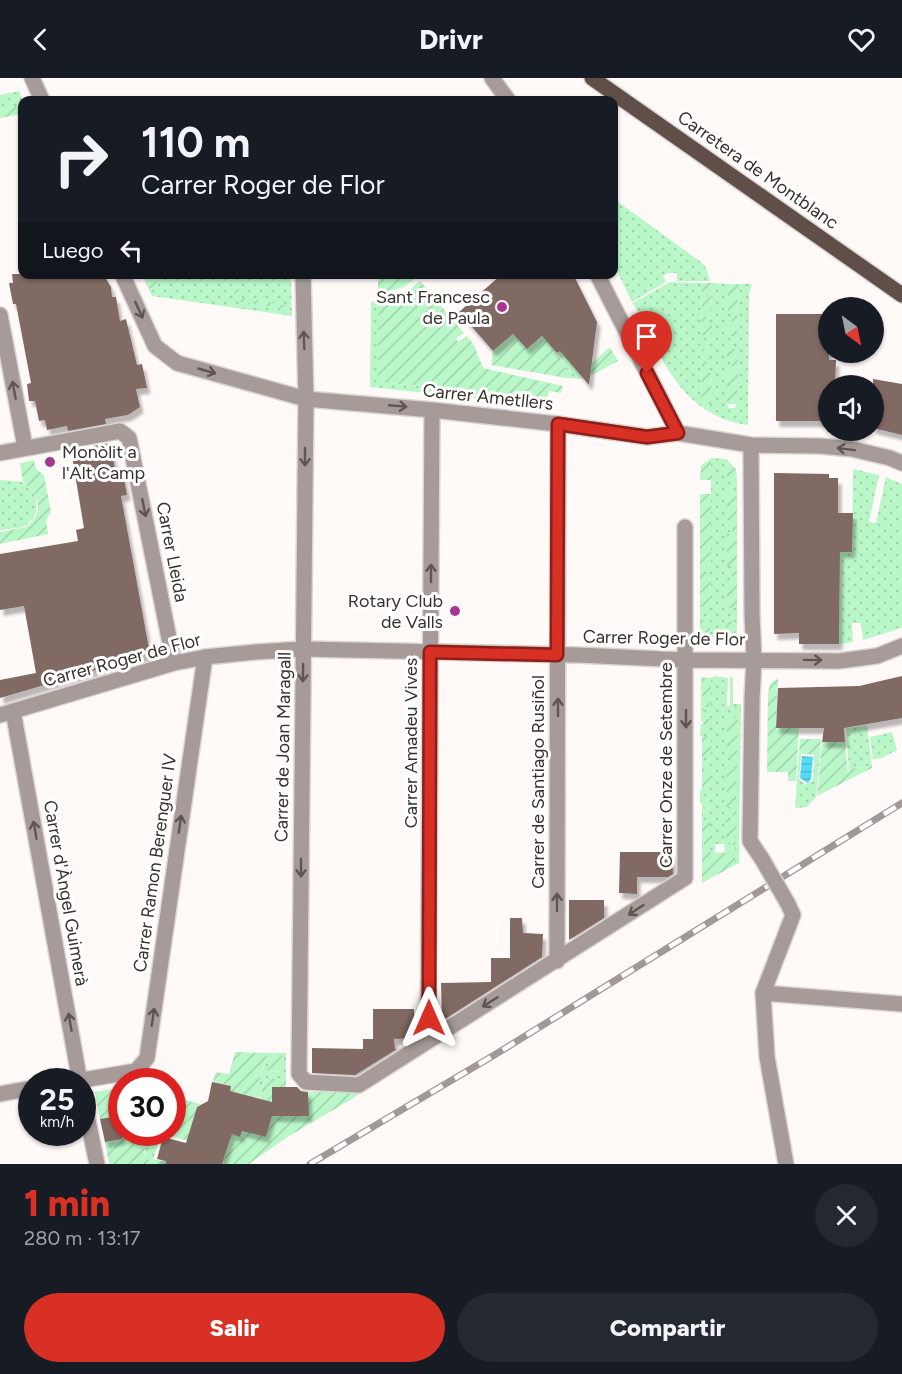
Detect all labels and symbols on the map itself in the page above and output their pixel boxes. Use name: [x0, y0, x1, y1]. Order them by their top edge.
street label: Carretera de Montblanc: [673, 106, 843, 234]
place label: Sant Francesc de Paula: [376, 286, 490, 329]
north arrow: [818, 297, 884, 363]
marker: Sant Francesc de Paula: [495, 300, 509, 314]
one-way arrow: [133, 301, 145, 319]
pin: [621, 311, 672, 373]
one-way arrow: [298, 331, 309, 351]
one-way arrow: [197, 366, 216, 377]
street label: Carrer Ametllers: [422, 379, 554, 415]
one-way arrow: [8, 380, 19, 400]
one-way arrow: [388, 401, 407, 412]
place label: Monòlit a l'Alt Camp: [62, 441, 145, 484]
one-way arrow: [836, 443, 856, 454]
one-way arrow: [299, 447, 311, 467]
marker: Monòlit a l'Alt Camp: [43, 455, 57, 469]
one-way arrow: [139, 498, 150, 517]
street label: Carrer Lleida: [151, 500, 193, 604]
one-way arrow: [425, 563, 437, 583]
place label: Rotary Club de Valls: [348, 590, 443, 633]
marker: Rotary Club de Valls: [448, 604, 462, 618]
street label: Carrer Roger de Flor: [583, 626, 745, 650]
street label: Carrer Roger de Flor: [41, 628, 203, 692]
street label: Carrer de Joan Maragall: [270, 652, 296, 842]
one-way arrow: [802, 654, 822, 666]
street label: Carrer Amadeu Vives: [400, 658, 422, 828]
street label: Carrer Onze de Setembre: [655, 662, 677, 868]
one-way arrow: [297, 663, 309, 683]
street label: Carrer de Santiago Rusiñol: [527, 675, 549, 889]
one-way arrow: [552, 698, 564, 718]
one-way arrow: [680, 708, 692, 728]
street label: Carrer Ramon Berenguer IV: [129, 752, 181, 974]
street label: Carrer d'Àngel Guimerà: [39, 798, 93, 988]
one-way arrow: [175, 815, 186, 834]
one-way arrow: [29, 821, 40, 841]
one-way arrow: [295, 858, 307, 878]
one-way arrow: [551, 893, 563, 913]
one-way arrow: [628, 904, 645, 916]
position arrow: [397, 986, 461, 1050]
one-way arrow: [482, 997, 499, 1009]
one-way arrow: [148, 1008, 159, 1027]
one-way arrow: [64, 1013, 75, 1033]
speed limit sign: 30: [108, 1068, 186, 1146]

